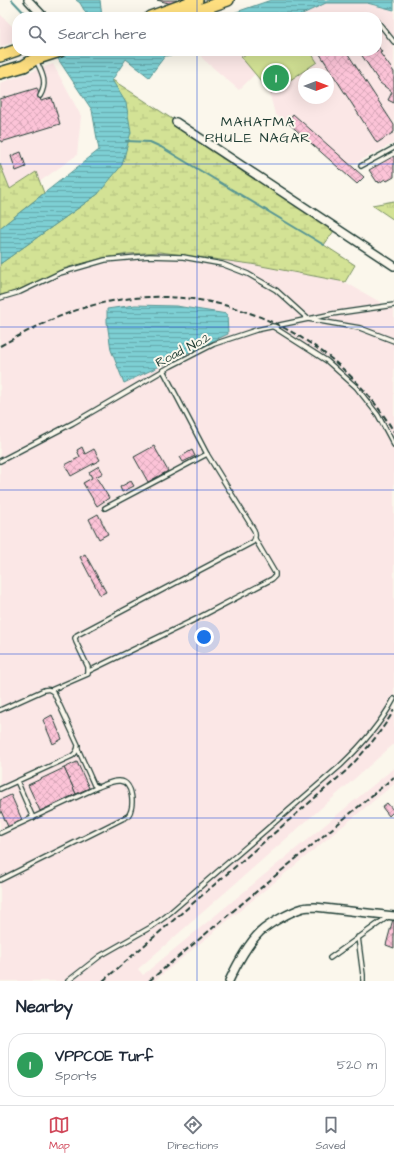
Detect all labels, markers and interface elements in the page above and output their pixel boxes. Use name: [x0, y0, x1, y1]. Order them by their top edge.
search box: [12, 12, 382, 56]
icon: search: [26, 23, 48, 45]
text: Search here: [58, 24, 147, 45]
pin: 1: [263, 63, 289, 93]
north arrow: [298, 68, 334, 104]
district label: MAHATMA PHULE NAGAR: [205, 112, 311, 148]
street label: Road No.2: [152, 328, 214, 372]
your location: [194, 627, 214, 647]
text: Nearby: [16, 995, 73, 1019]
text: VPPCOE Turf: [55, 1046, 153, 1067]
text: 1: [29, 1056, 31, 1074]
text: 520 m: [337, 1056, 377, 1074]
text: Sports: [55, 1067, 97, 1085]
tab: Map: [48, 1114, 70, 1153]
tab: Directions: [167, 1114, 219, 1153]
tab: Saved: [316, 1114, 346, 1153]

